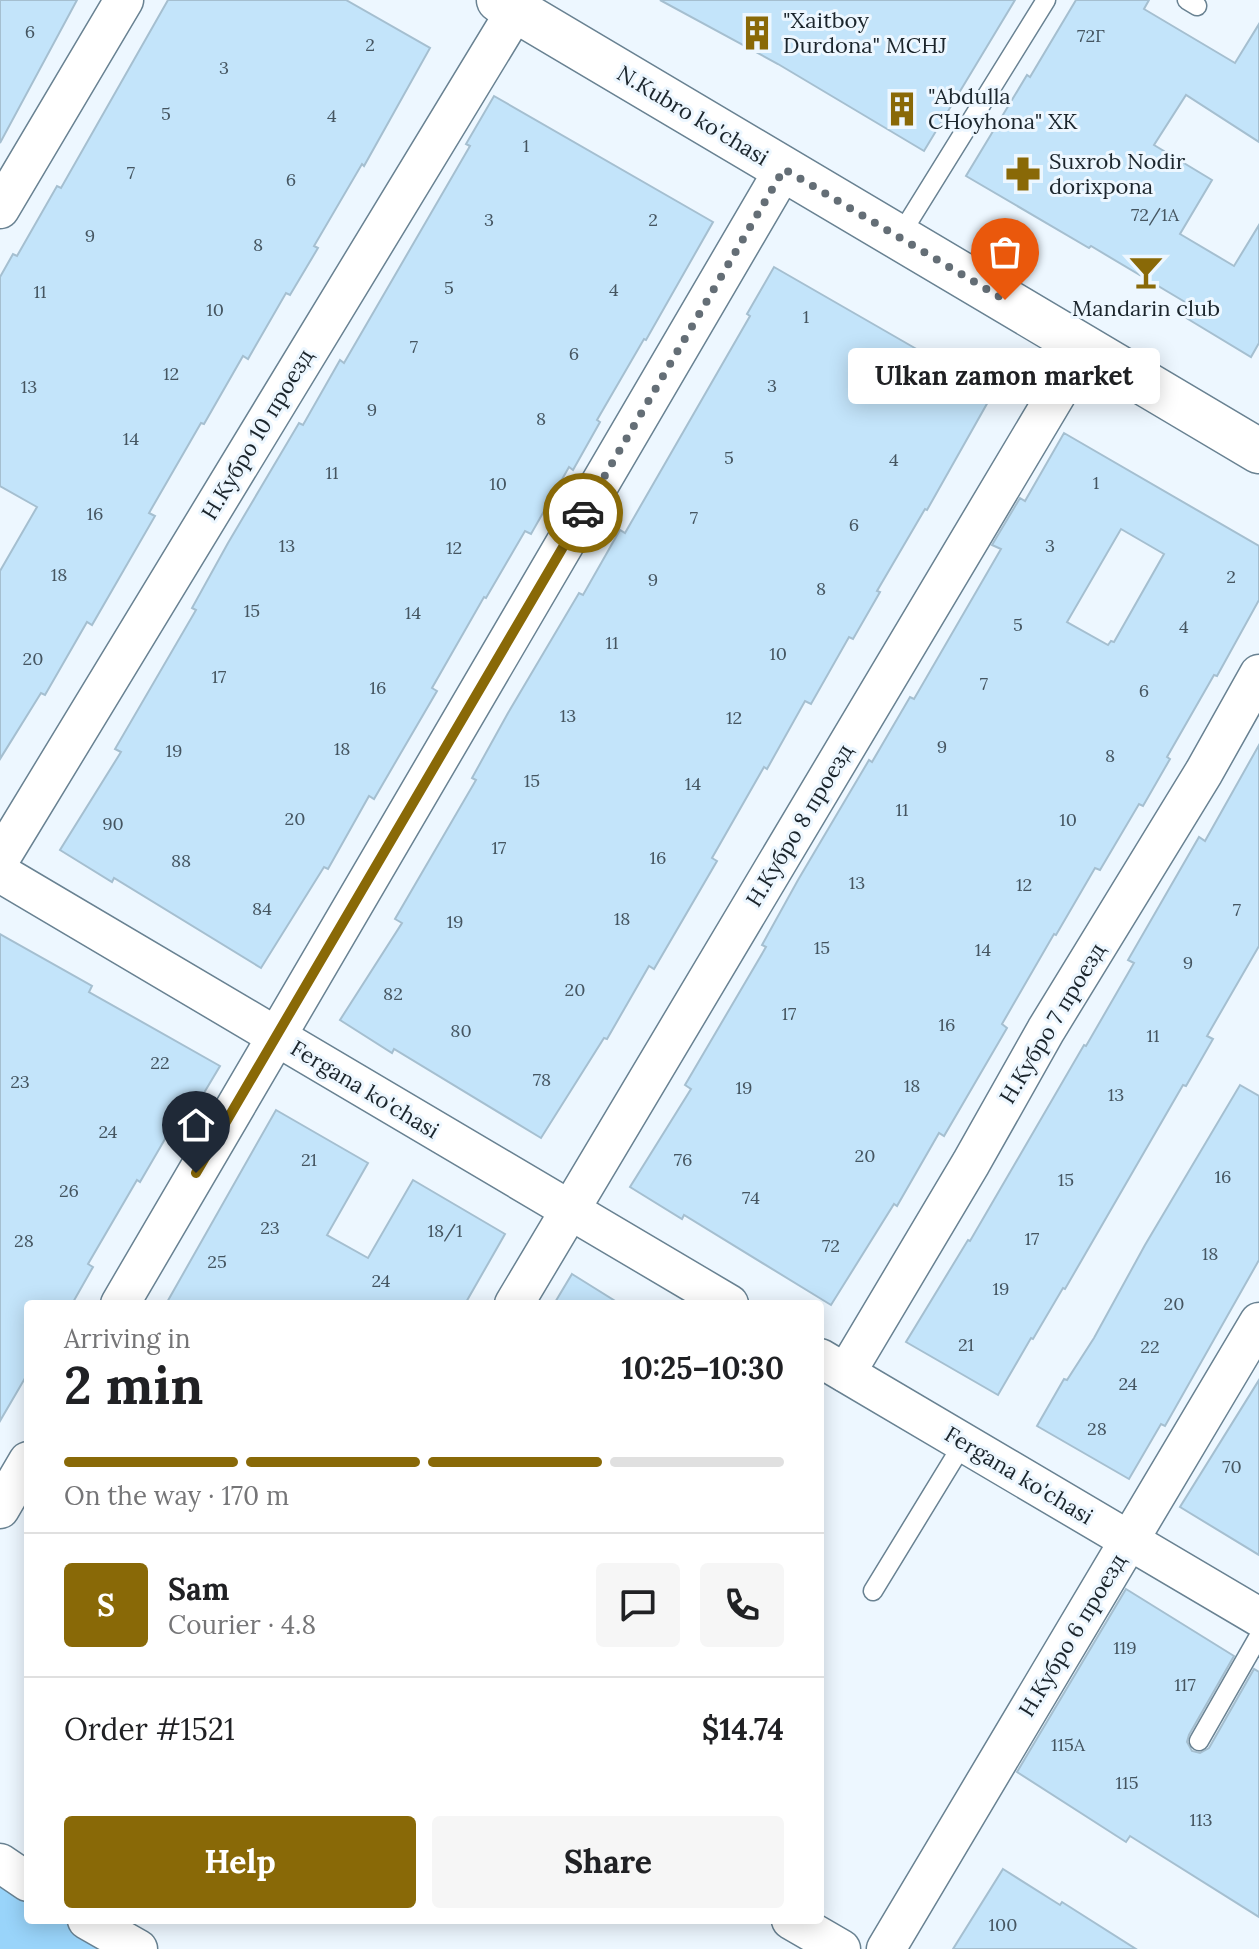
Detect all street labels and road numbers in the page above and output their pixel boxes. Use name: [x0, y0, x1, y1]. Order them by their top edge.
street label: N.Kubro ko'chasi: [612, 59, 774, 171]
street label: Н.Кубро 10 проезд: [195, 343, 319, 525]
street label: Н.Кубро 8 проезд: [739, 738, 859, 912]
street label: Н.Кубро 7 проезд: [993, 937, 1111, 1109]
street label: Fergana ko'chasi: [286, 1034, 444, 1144]
street label: Fergana ko'chasi: [940, 1420, 1098, 1530]
street label: Н.Кубро 6 проезд: [1012, 1548, 1132, 1722]

